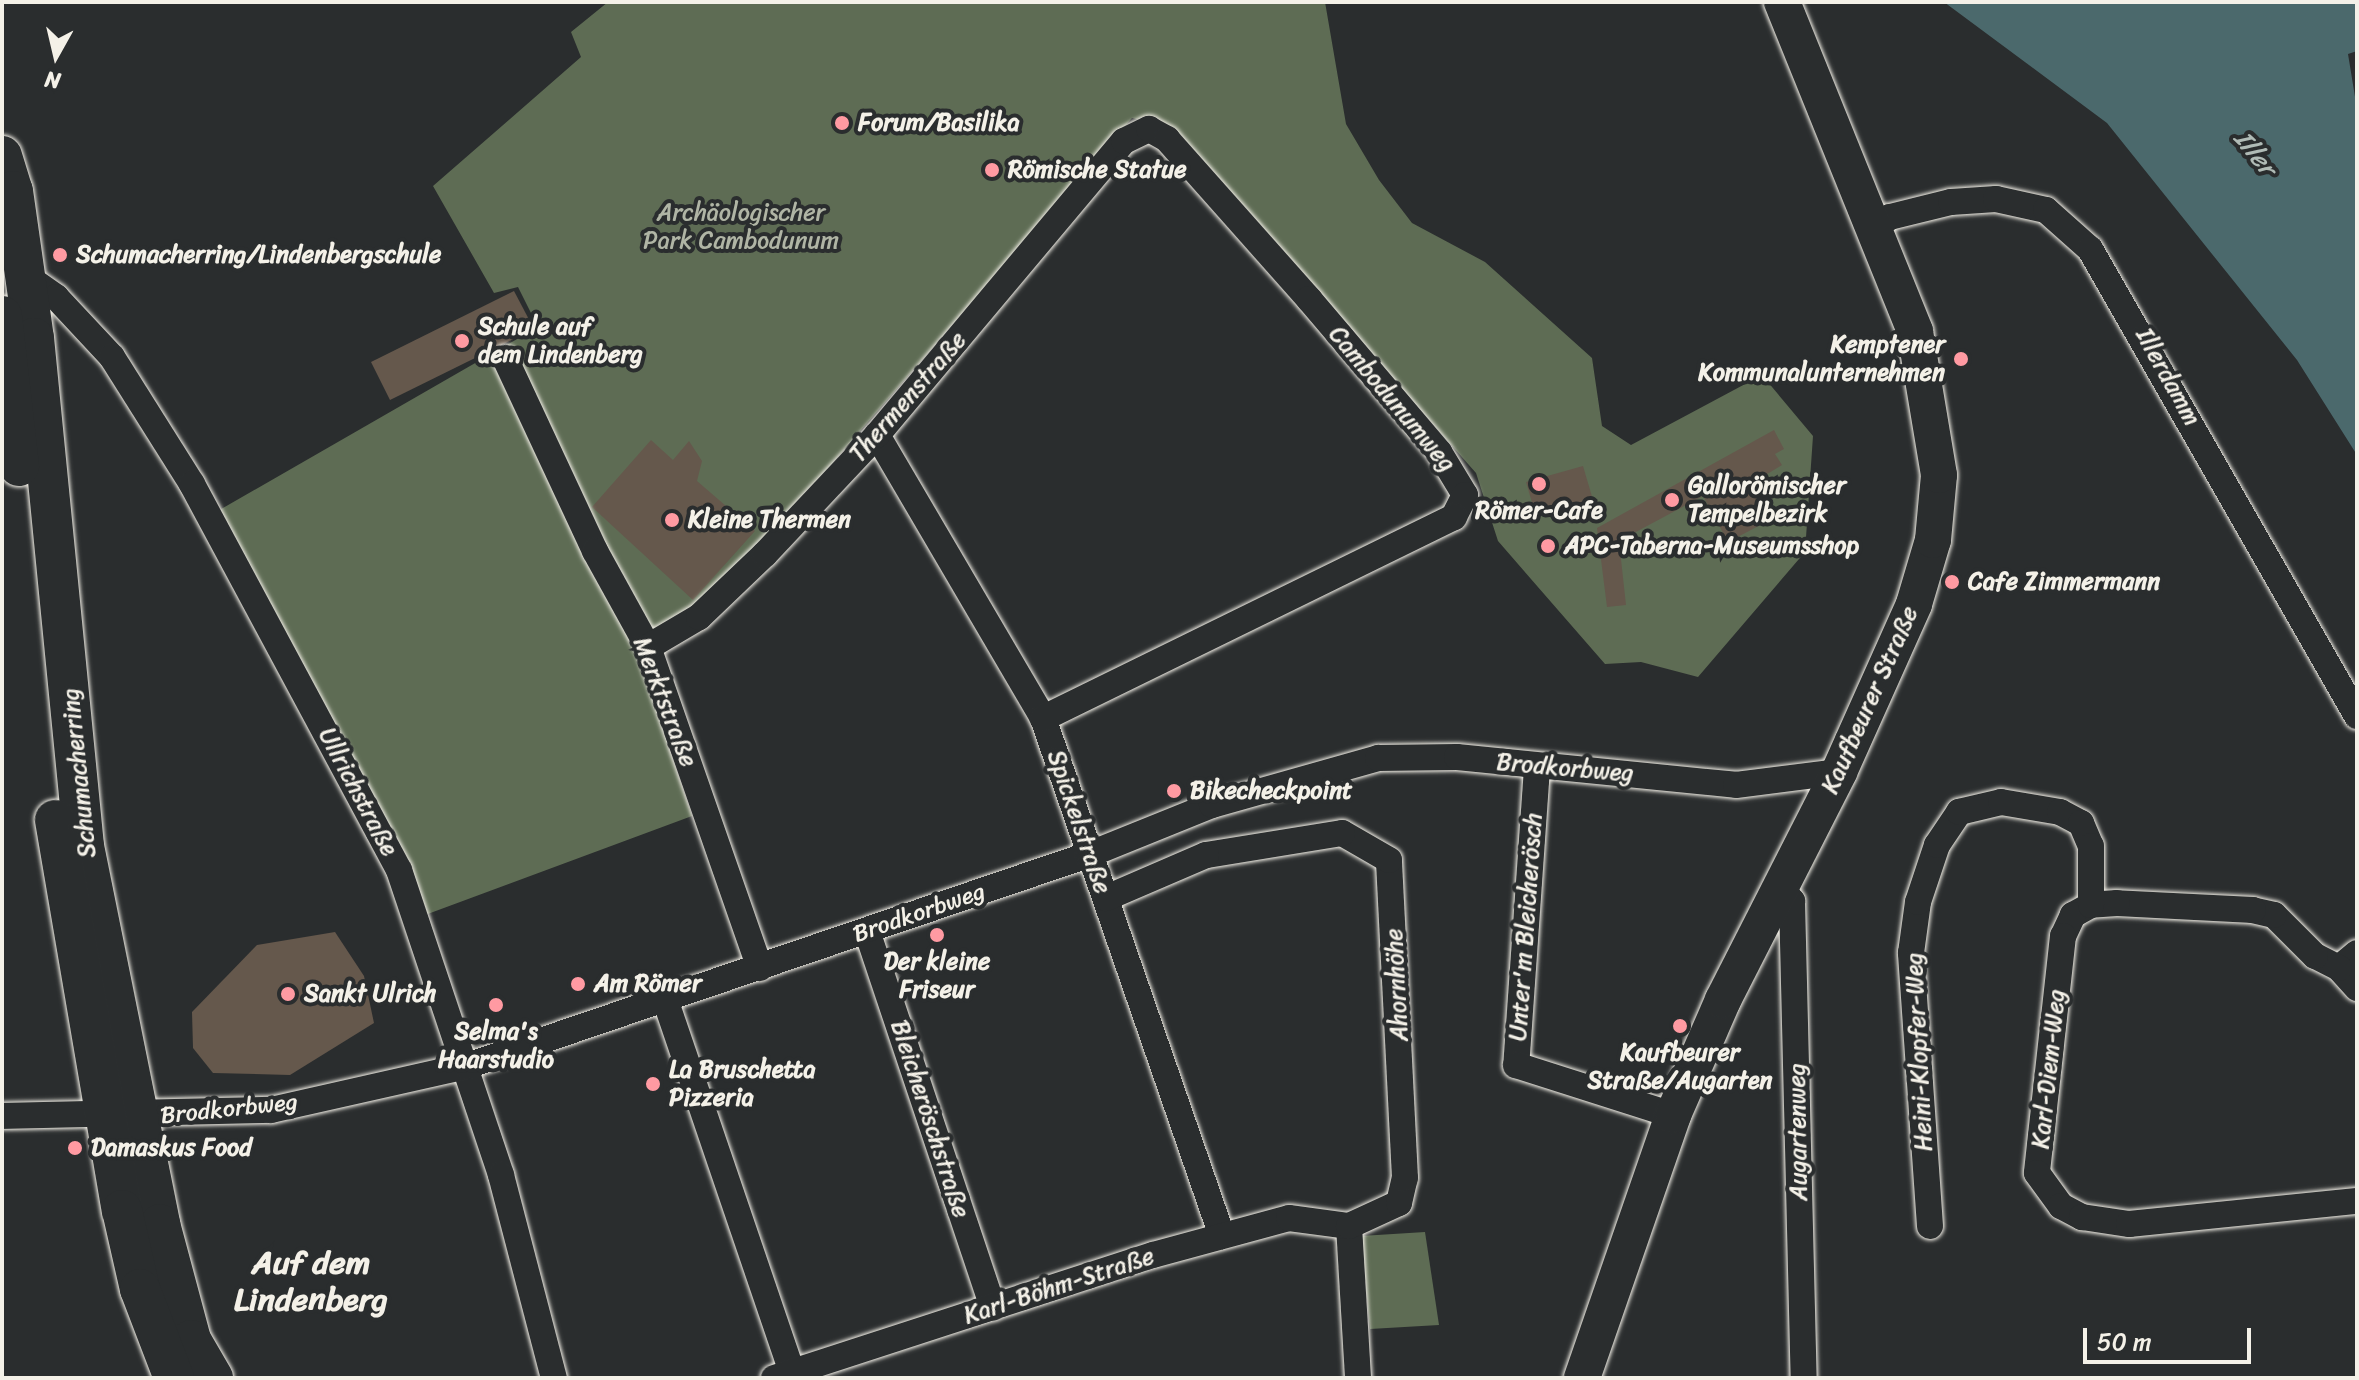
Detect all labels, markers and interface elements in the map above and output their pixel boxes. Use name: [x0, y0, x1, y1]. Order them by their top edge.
north arrow: [16, 16, 96, 96]
text: N: [42, 60, 63, 101]
place label: Forum/Basilika: [858, 109, 1019, 137]
marker: Forum/Basilika: [833, 114, 851, 132]
water label: Iller: [2227, 124, 2283, 182]
place label: Römische Statue: [1008, 156, 1187, 184]
marker: Römische Statue: [983, 161, 1001, 179]
park label: Archäologischer Park Cambodunum: [643, 199, 839, 255]
place label: Schumacherring/Lindenbergschule: [76, 241, 441, 269]
marker: Schumacherring/Lindenbergschule: [51, 246, 69, 264]
place label: Schule auf dem Lindenberg: [478, 313, 643, 369]
street label: Cambodunumweg: [1323, 320, 1461, 478]
street label: Illerdamm: [2129, 323, 2207, 431]
street label: Thermenstraße: [844, 326, 972, 468]
place label: Kemptener Kommunalunternehmen: [1698, 331, 1945, 387]
marker: Schule auf dem Lindenberg: [453, 332, 471, 350]
marker: Kemptener Kommunalunternehmen: [1952, 350, 1970, 368]
place label: Gallorömischer Tempelbezirk: [1688, 472, 1846, 528]
marker: Römer-Cafe: [1530, 475, 1548, 493]
marker: Gallorömischer Tempelbezirk: [1663, 491, 1681, 509]
place label: Römer-Cafe: [1475, 497, 1603, 525]
place label: Kleine Thermen: [688, 506, 851, 534]
marker: Kleine Thermen: [663, 511, 681, 529]
place label: APC-Taberna-Museumsshop: [1564, 532, 1859, 560]
marker: APC-Taberna-Museumsshop: [1539, 537, 1557, 555]
place label: Cafe Zimmermann: [1968, 568, 2159, 596]
marker: Cafe Zimmermann: [1943, 573, 1961, 591]
street label: Kaufbeurer Straße: [1816, 602, 1924, 798]
street label: Merktstraße: [627, 633, 703, 771]
street label: Schumacherring: [56, 687, 102, 859]
street label: Ullrichstraße: [312, 723, 404, 861]
street label: Spickelstraße: [1041, 747, 1117, 897]
street label: Brodkorbweg: [1495, 748, 1635, 788]
place label: Bikecheckpoint: [1190, 777, 1353, 805]
marker: Bikecheckpoint: [1165, 782, 1183, 800]
street label: Unter'm Bleicherösch: [1504, 811, 1548, 1043]
street label: Brodkorbweg: [849, 877, 989, 949]
marker: Der kleine Friseur: [928, 926, 946, 944]
street label: Ahornhöhe: [1380, 928, 1414, 1042]
place label: Der kleine Friseur: [884, 948, 990, 1004]
street label: Heini-Klopfer-Weg: [1899, 952, 1939, 1152]
place label: Am Römer: [594, 970, 702, 998]
marker: Am Römer: [569, 975, 587, 993]
place label: Sankt Ulrich: [304, 980, 436, 1008]
marker: Sankt Ulrich: [279, 985, 297, 1003]
street label: Karl-Diem-Weg: [2026, 988, 2072, 1150]
marker: Selma's Haarstudio: [487, 996, 505, 1014]
street label: Bleicheröschstraße: [884, 1017, 976, 1221]
marker: Kaufbeurer Straße/Augarten: [1671, 1017, 1689, 1035]
place label: Selma's Haarstudio: [438, 1018, 554, 1074]
place label: Kaufbeurer Straße/Augarten: [1587, 1039, 1773, 1095]
place label: La Bruschetta Pizzeria: [669, 1056, 816, 1112]
street label: Augartenweg: [1782, 1063, 1814, 1201]
marker: La Bruschetta Pizzeria: [644, 1075, 662, 1093]
street label: Brodkorbweg: [159, 1087, 299, 1131]
place label: Damaskus Food: [91, 1134, 252, 1162]
marker: Damaskus Food: [66, 1139, 84, 1157]
street label: Karl-Böhm-Straße: [960, 1242, 1158, 1330]
district label: Auf dem Lindenberg: [234, 1245, 388, 1320]
scale bar: [2087, 1312, 2255, 1362]
text: 50 m: [2097, 1321, 2152, 1363]

